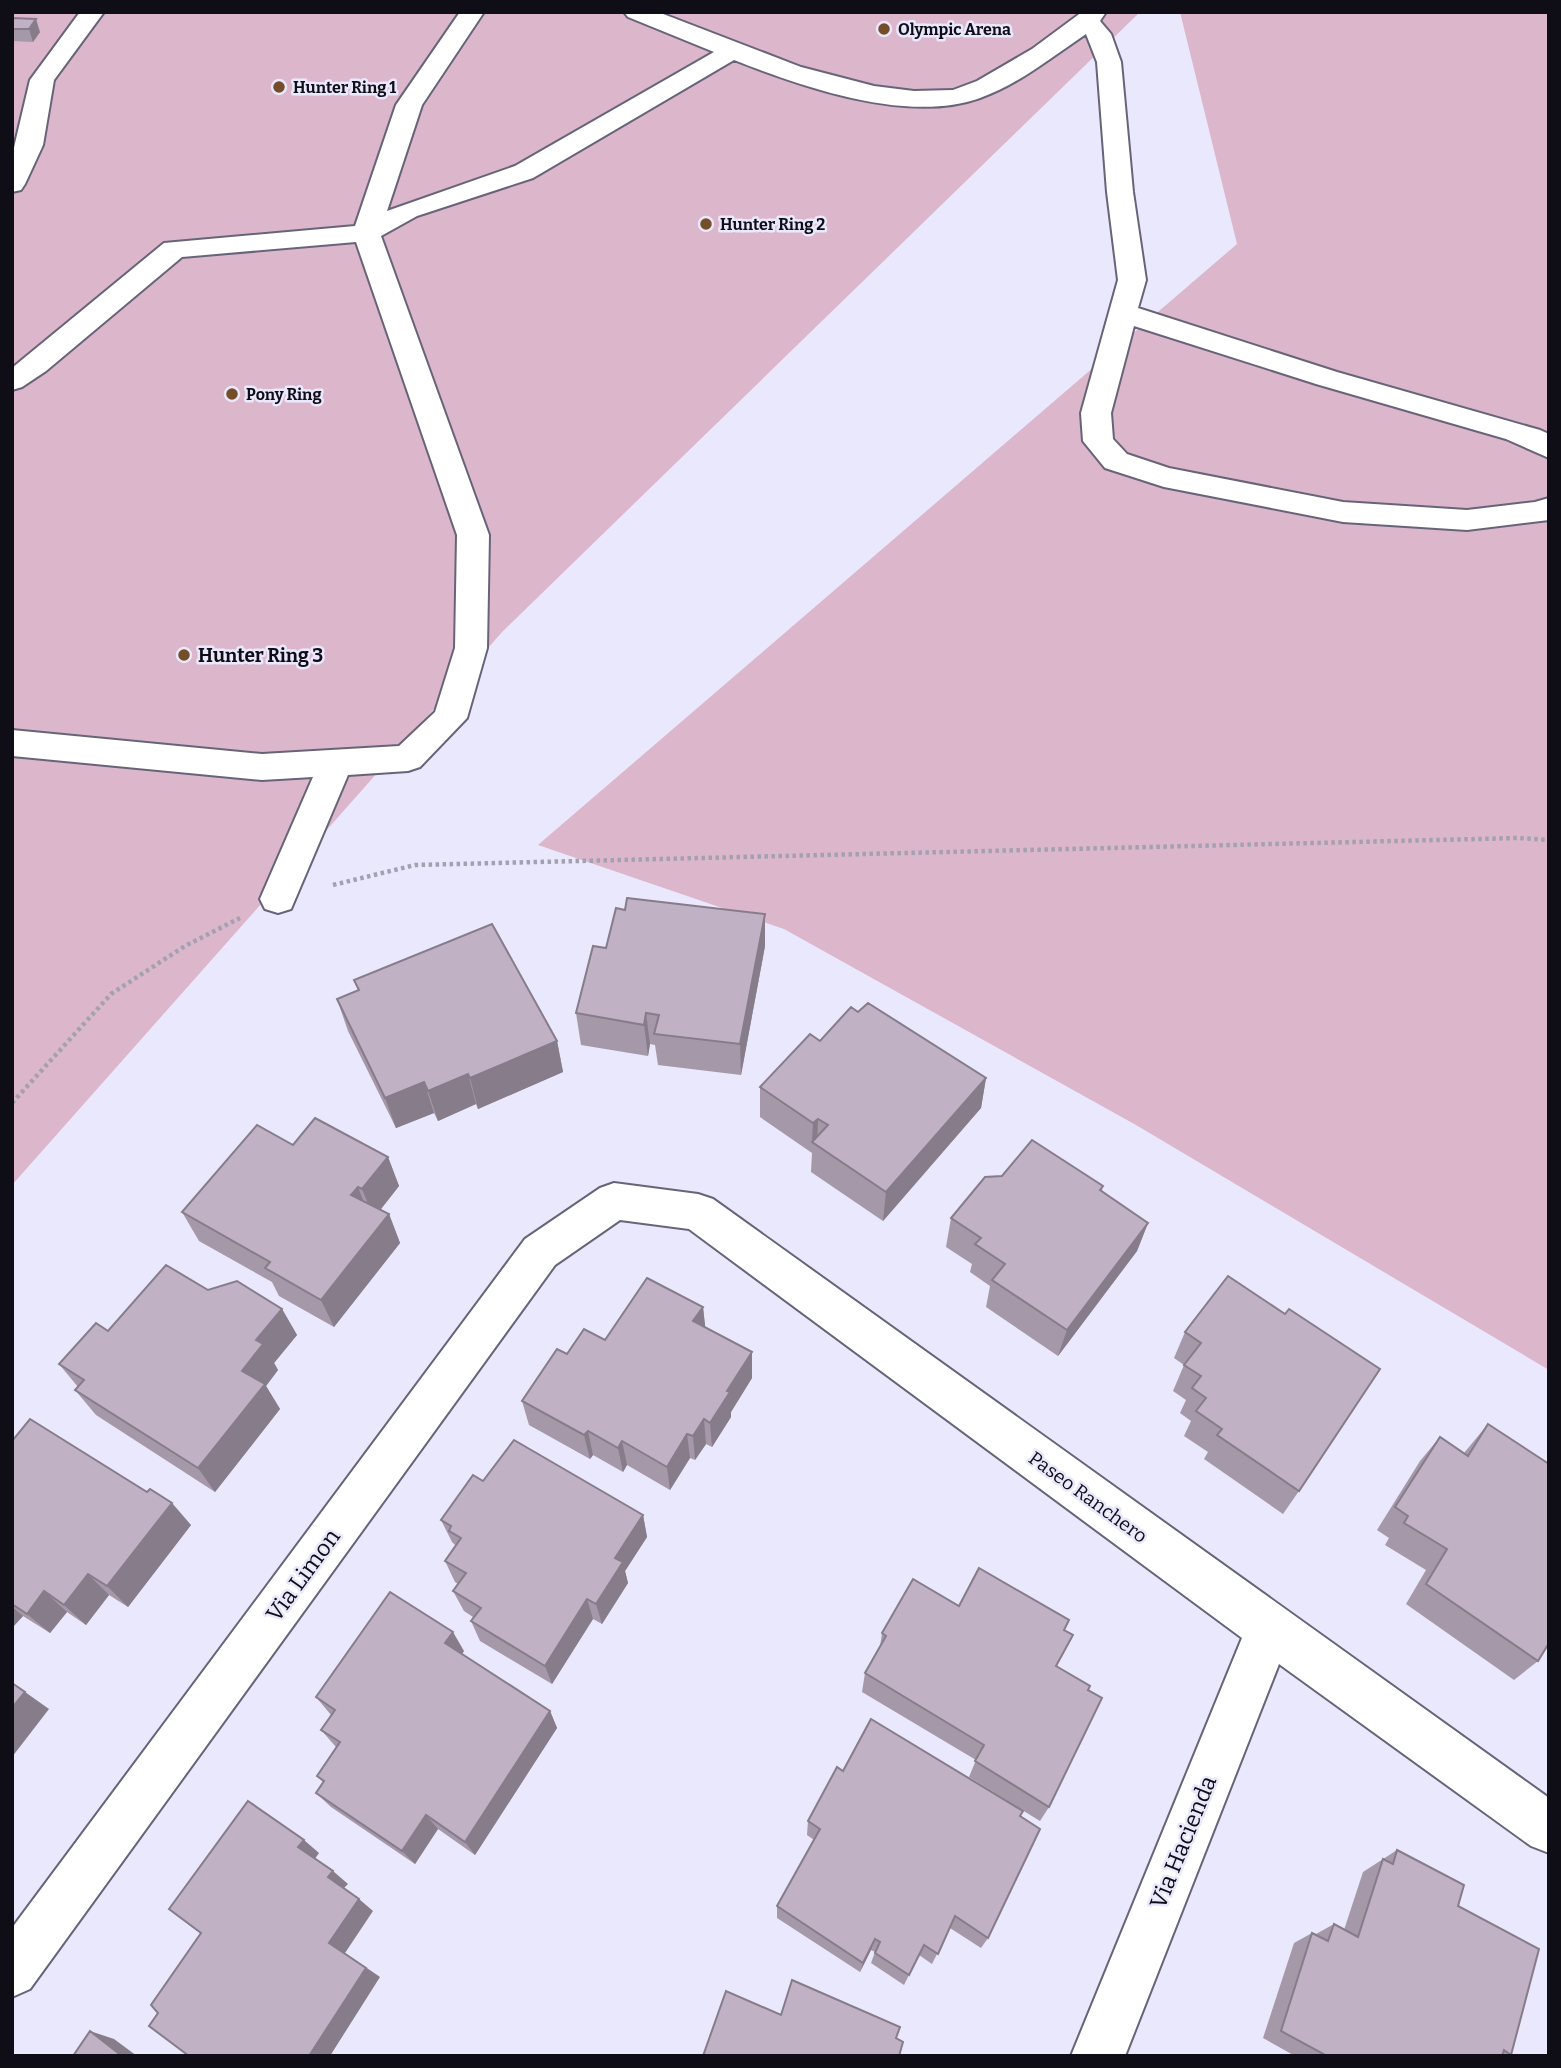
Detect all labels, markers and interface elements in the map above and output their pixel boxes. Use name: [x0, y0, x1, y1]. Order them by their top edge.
place label: Olympic Arena: [898, 20, 1011, 39]
marker: Olympic Arena: [876, 21, 892, 37]
place label: Hunter Ring 1: [293, 78, 396, 97]
marker: Hunter Ring 1: [271, 79, 287, 95]
place label: Hunter Ring 2: [720, 215, 825, 234]
marker: Hunter Ring 2: [698, 216, 714, 232]
place label: Pony Ring: [246, 385, 322, 404]
marker: Pony Ring: [224, 386, 240, 402]
place label: Hunter Ring 3: [198, 644, 323, 667]
marker: Hunter Ring 3: [176, 647, 192, 663]
street label: Paseo Ranchero: [1024, 1446, 1152, 1548]
street label: Via Limon: [260, 1523, 346, 1627]
street label: Via Hacienda: [1144, 1771, 1222, 1912]

